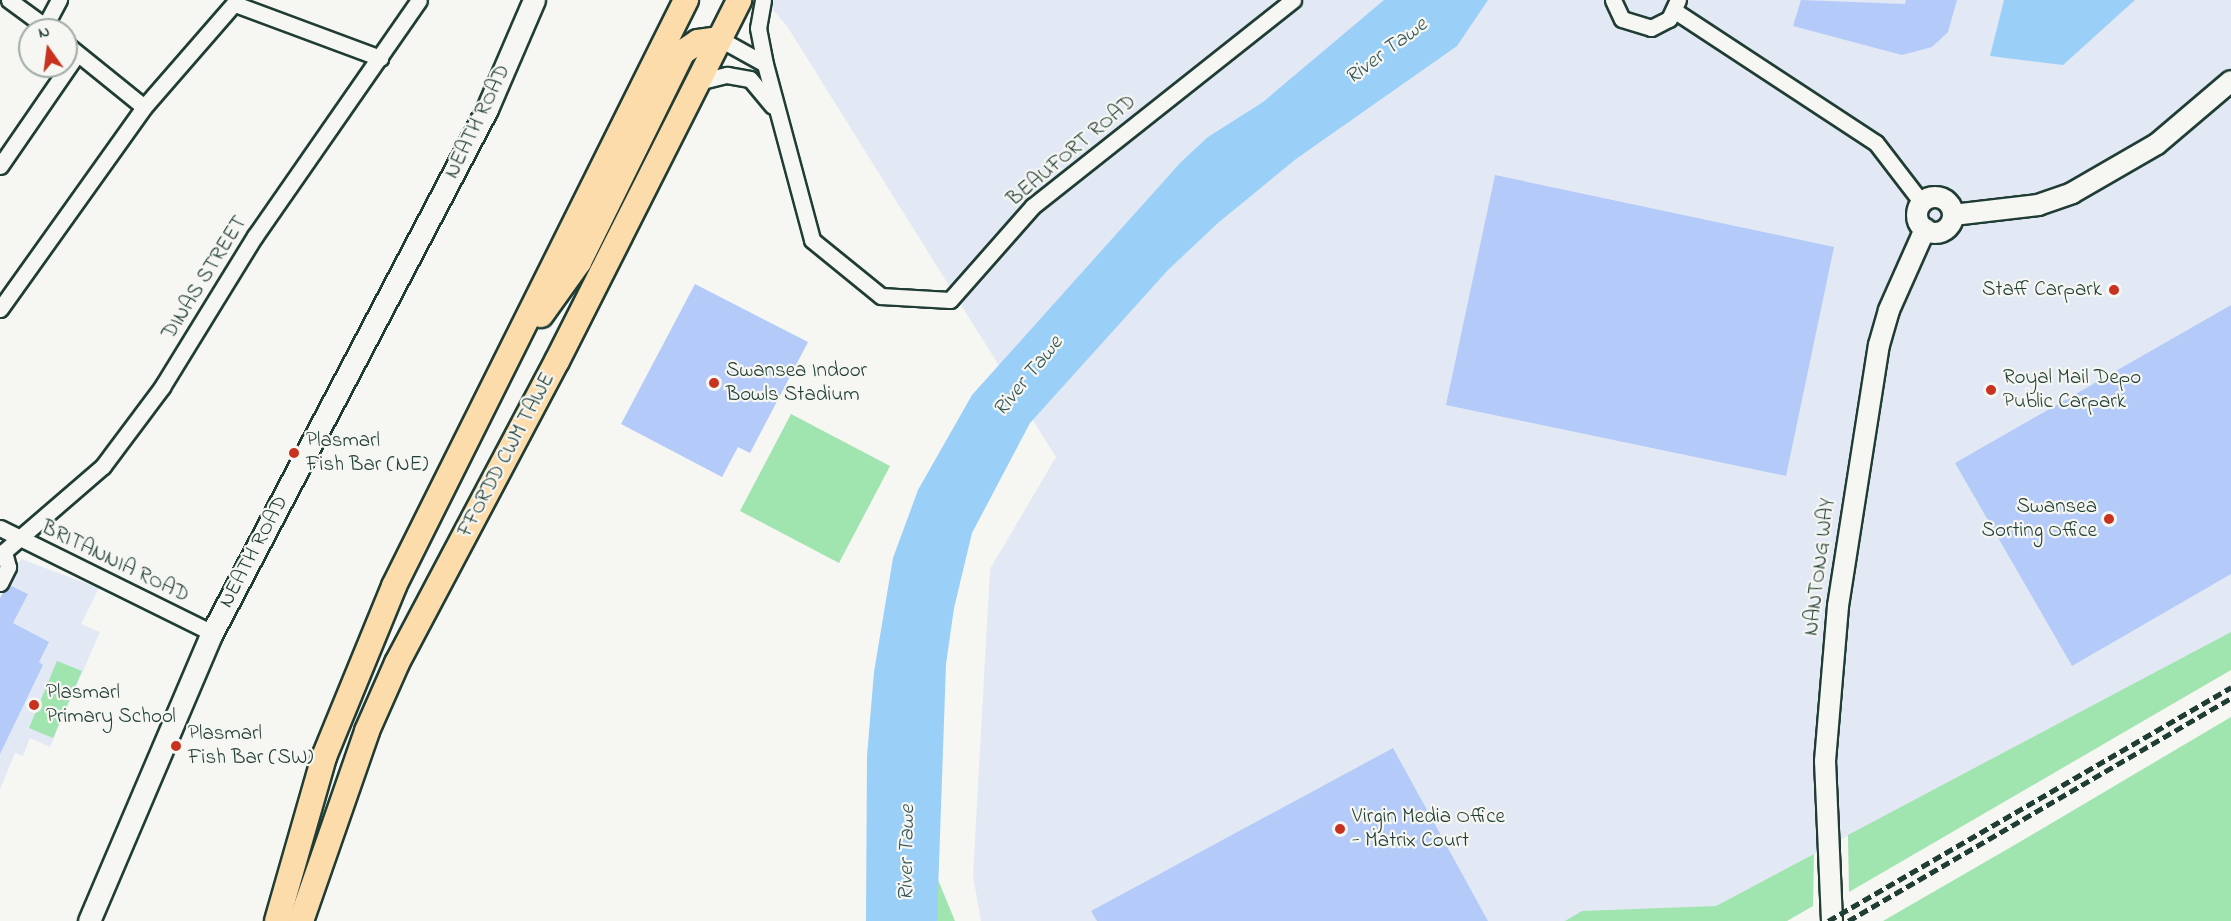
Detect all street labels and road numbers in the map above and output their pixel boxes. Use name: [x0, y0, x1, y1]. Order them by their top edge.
street label: NEATH ROAD: [440, 61, 516, 183]
street label: BEAUFORT ROAD: [1002, 90, 1142, 212]
street label: DINAS STREET: [157, 212, 253, 344]
street label: FFORDD CWM TAWE: [453, 368, 561, 542]
street label: NEATH ROAD: [214, 492, 294, 612]
street label: NANTONG WAY: [1799, 497, 1841, 637]
street label: BRITANNIA ROAD: [37, 515, 193, 609]

